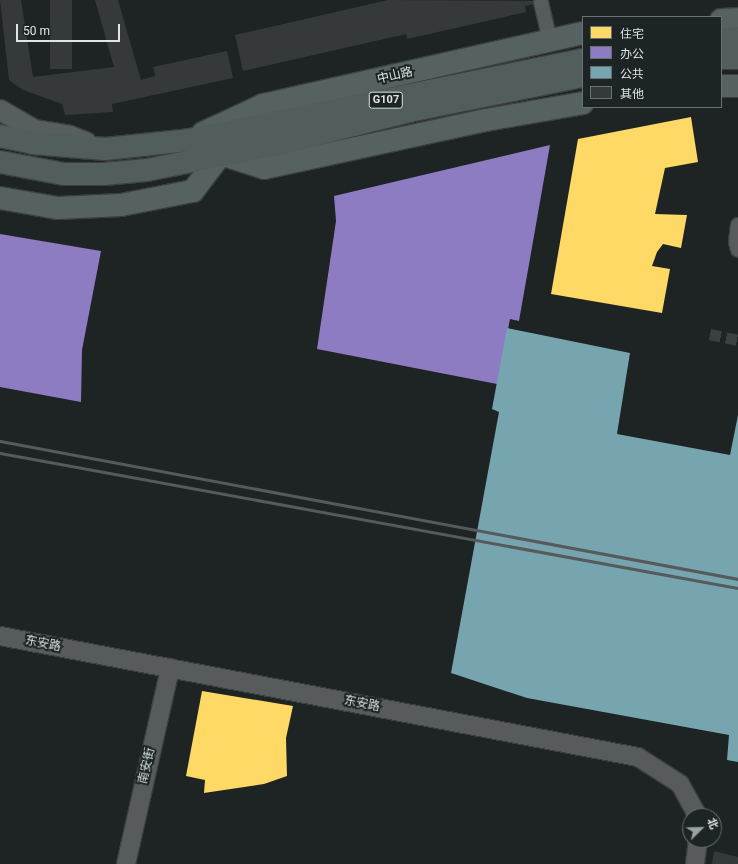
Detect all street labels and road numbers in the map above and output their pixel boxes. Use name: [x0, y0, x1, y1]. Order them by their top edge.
street label: 中山路: [376, 65, 414, 87]
road number: G107: [368, 91, 404, 109]
street label: 东安路: [24, 633, 62, 655]
street label: 东安路: [343, 693, 381, 715]
street label: 南安街: [136, 747, 158, 785]

